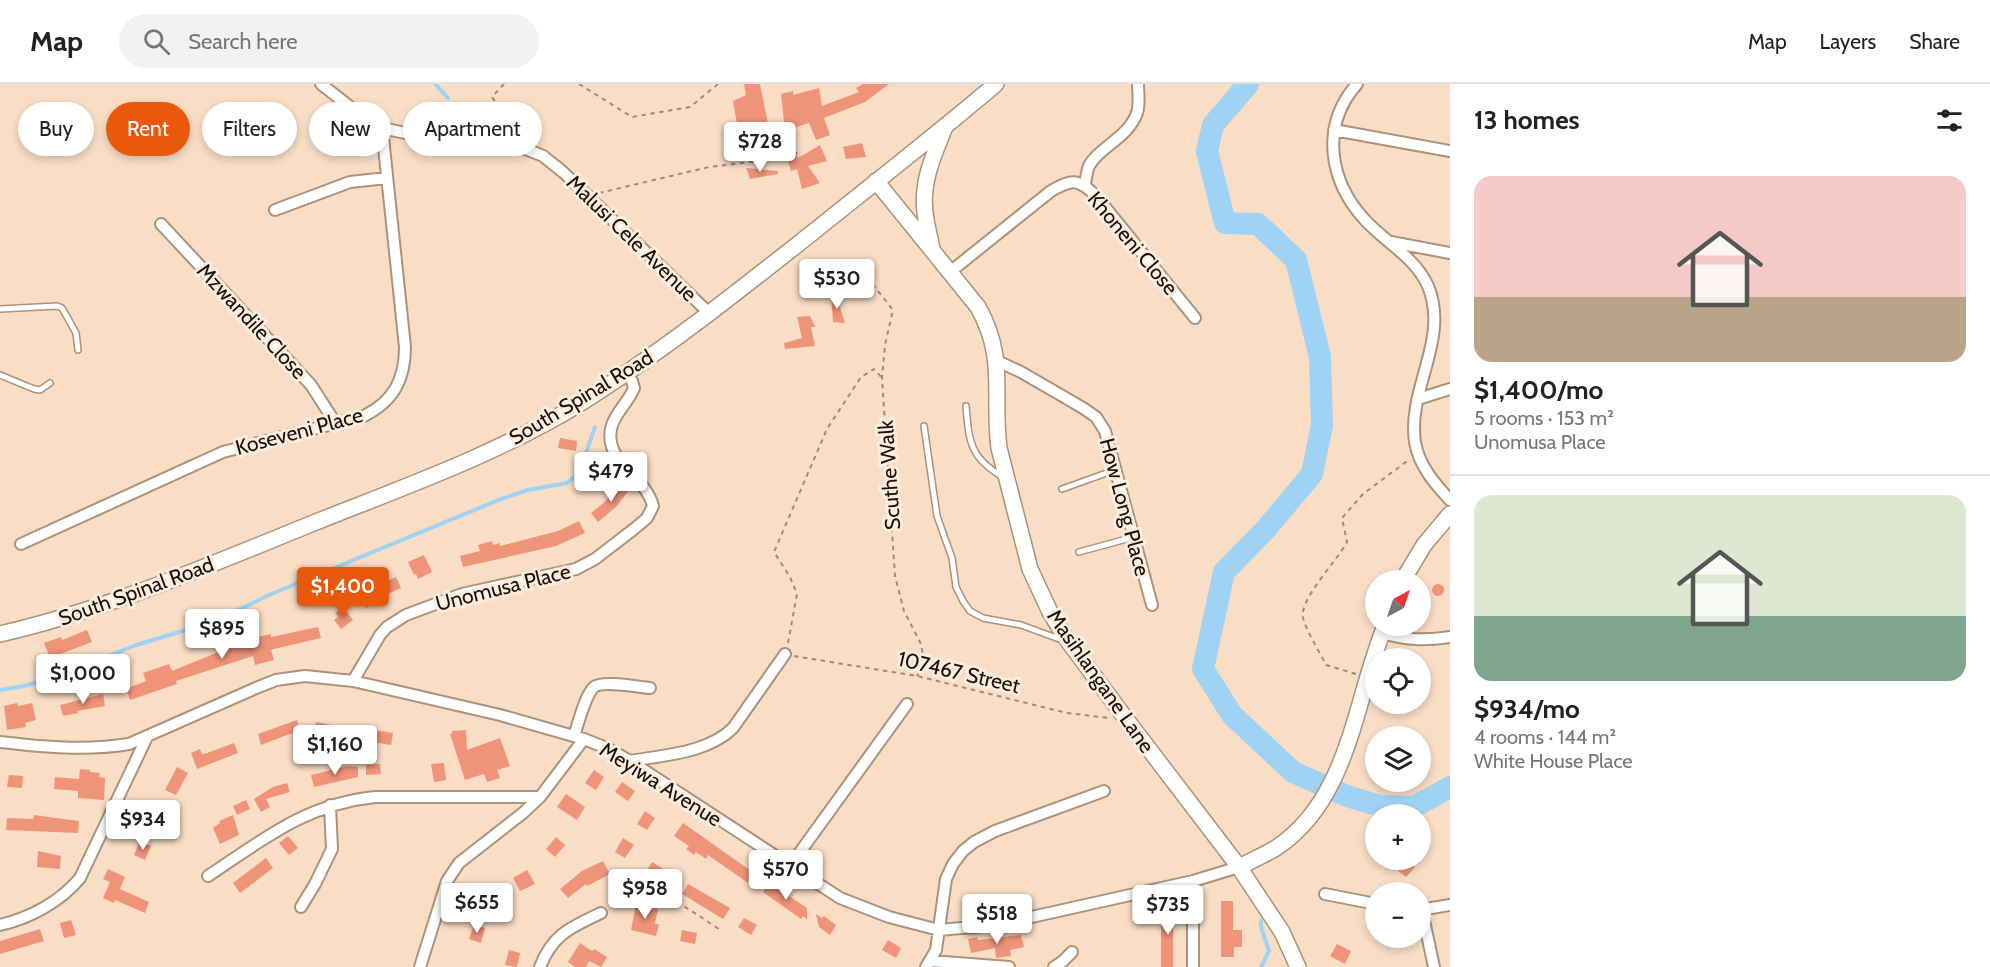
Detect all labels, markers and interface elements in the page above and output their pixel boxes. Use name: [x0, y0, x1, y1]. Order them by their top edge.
search box: [119, 14, 539, 68]
text: Map: [30, 24, 83, 58]
icon: search: [140, 25, 173, 58]
text: Search here: [188, 28, 297, 55]
text: Map: [1748, 29, 1787, 54]
text: Layers: [1820, 29, 1876, 54]
text: Share: [1909, 29, 1960, 54]
chip: Buy: [18, 102, 94, 156]
chip: Rent: [106, 102, 190, 156]
chip: Filters: [202, 102, 297, 156]
chip: New: [309, 102, 391, 156]
chip: Apartment: [403, 102, 542, 156]
text: 13 homes: [1474, 104, 1580, 136]
icon: filters: [1933, 104, 1966, 137]
pin: $728: [724, 122, 796, 173]
text: $728: [738, 129, 782, 153]
street label: Malusi Cele Avenue: [562, 170, 702, 307]
street label: Khoneni Close: [1083, 186, 1184, 300]
icon: home: [1666, 215, 1774, 323]
street label: Mzwandile Close: [192, 258, 312, 384]
pin: $530: [801, 259, 873, 310]
text: $530: [813, 266, 861, 290]
street label: South Spinal Road: [505, 344, 657, 450]
text: $1,400/mo: [1474, 374, 1603, 406]
street label: Koseveni Place: [233, 402, 366, 460]
text: 5 rooms · 153 m²: [1474, 406, 1614, 430]
street label: Scuthe Walk: [873, 419, 905, 531]
text: Unomusa Place: [1474, 430, 1606, 454]
street label: How Long Place: [1095, 435, 1155, 579]
pin: $479: [575, 452, 647, 503]
text: $479: [588, 459, 634, 483]
icon: home: [1666, 534, 1774, 642]
street label: South Spinal Road: [55, 551, 217, 631]
street label: Unomusa Place: [433, 558, 573, 616]
pin: $1,400: [294, 567, 392, 618]
north arrow: [1365, 570, 1431, 636]
map controls: [1365, 570, 1431, 948]
text: $1,400: [311, 574, 375, 598]
street label: Masihlangane Lane: [1042, 605, 1160, 758]
pin: $895: [186, 609, 258, 660]
text: $895: [199, 616, 245, 640]
street label: 107467 Street: [896, 646, 1022, 698]
button: locate: [1365, 648, 1431, 714]
pin: $1,000: [34, 654, 132, 705]
text: $1,000: [50, 661, 116, 685]
text: $934/mo: [1474, 693, 1580, 725]
pin: $1,160: [286, 725, 384, 776]
text: 4 rooms · 144 m²: [1474, 725, 1616, 749]
button: layers: [1365, 726, 1431, 792]
text: $1,160: [307, 732, 363, 756]
street label: Meyiwa Avenue: [595, 737, 727, 832]
text: White House Place: [1474, 749, 1633, 773]
pin: $934: [107, 800, 179, 851]
button: +: [1365, 804, 1431, 870]
text: $934: [120, 807, 166, 831]
pin: $570: [750, 850, 822, 901]
text: $570: [763, 857, 809, 881]
pin: $958: [609, 869, 681, 920]
text: $958: [622, 876, 668, 900]
button: −: [1365, 882, 1431, 948]
pin: $655: [441, 883, 513, 934]
pin: $735: [1132, 885, 1204, 936]
text: $655: [455, 890, 499, 914]
text: $735: [1146, 892, 1190, 916]
pin: $518: [961, 894, 1033, 945]
text: $518: [976, 901, 1018, 925]

